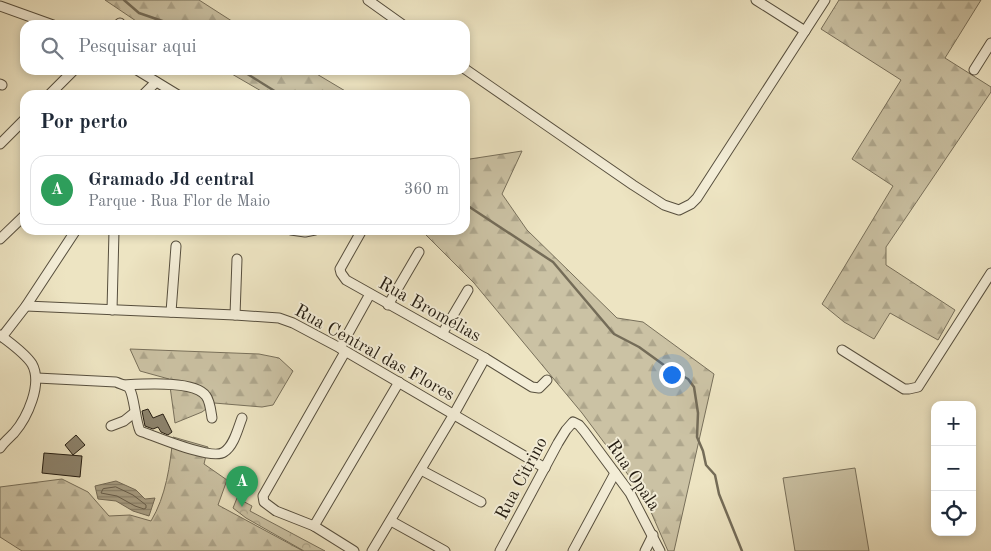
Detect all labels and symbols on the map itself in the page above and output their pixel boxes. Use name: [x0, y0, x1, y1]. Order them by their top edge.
street label: Rua Bromélias: [375, 274, 484, 346]
street label: Rua Central das Flores: [292, 301, 458, 404]
your location: [659, 362, 685, 388]
street label: Rua Citrino: [493, 434, 551, 523]
street label: Rua Opala: [603, 437, 663, 514]
pin: A: [226, 466, 258, 507]

